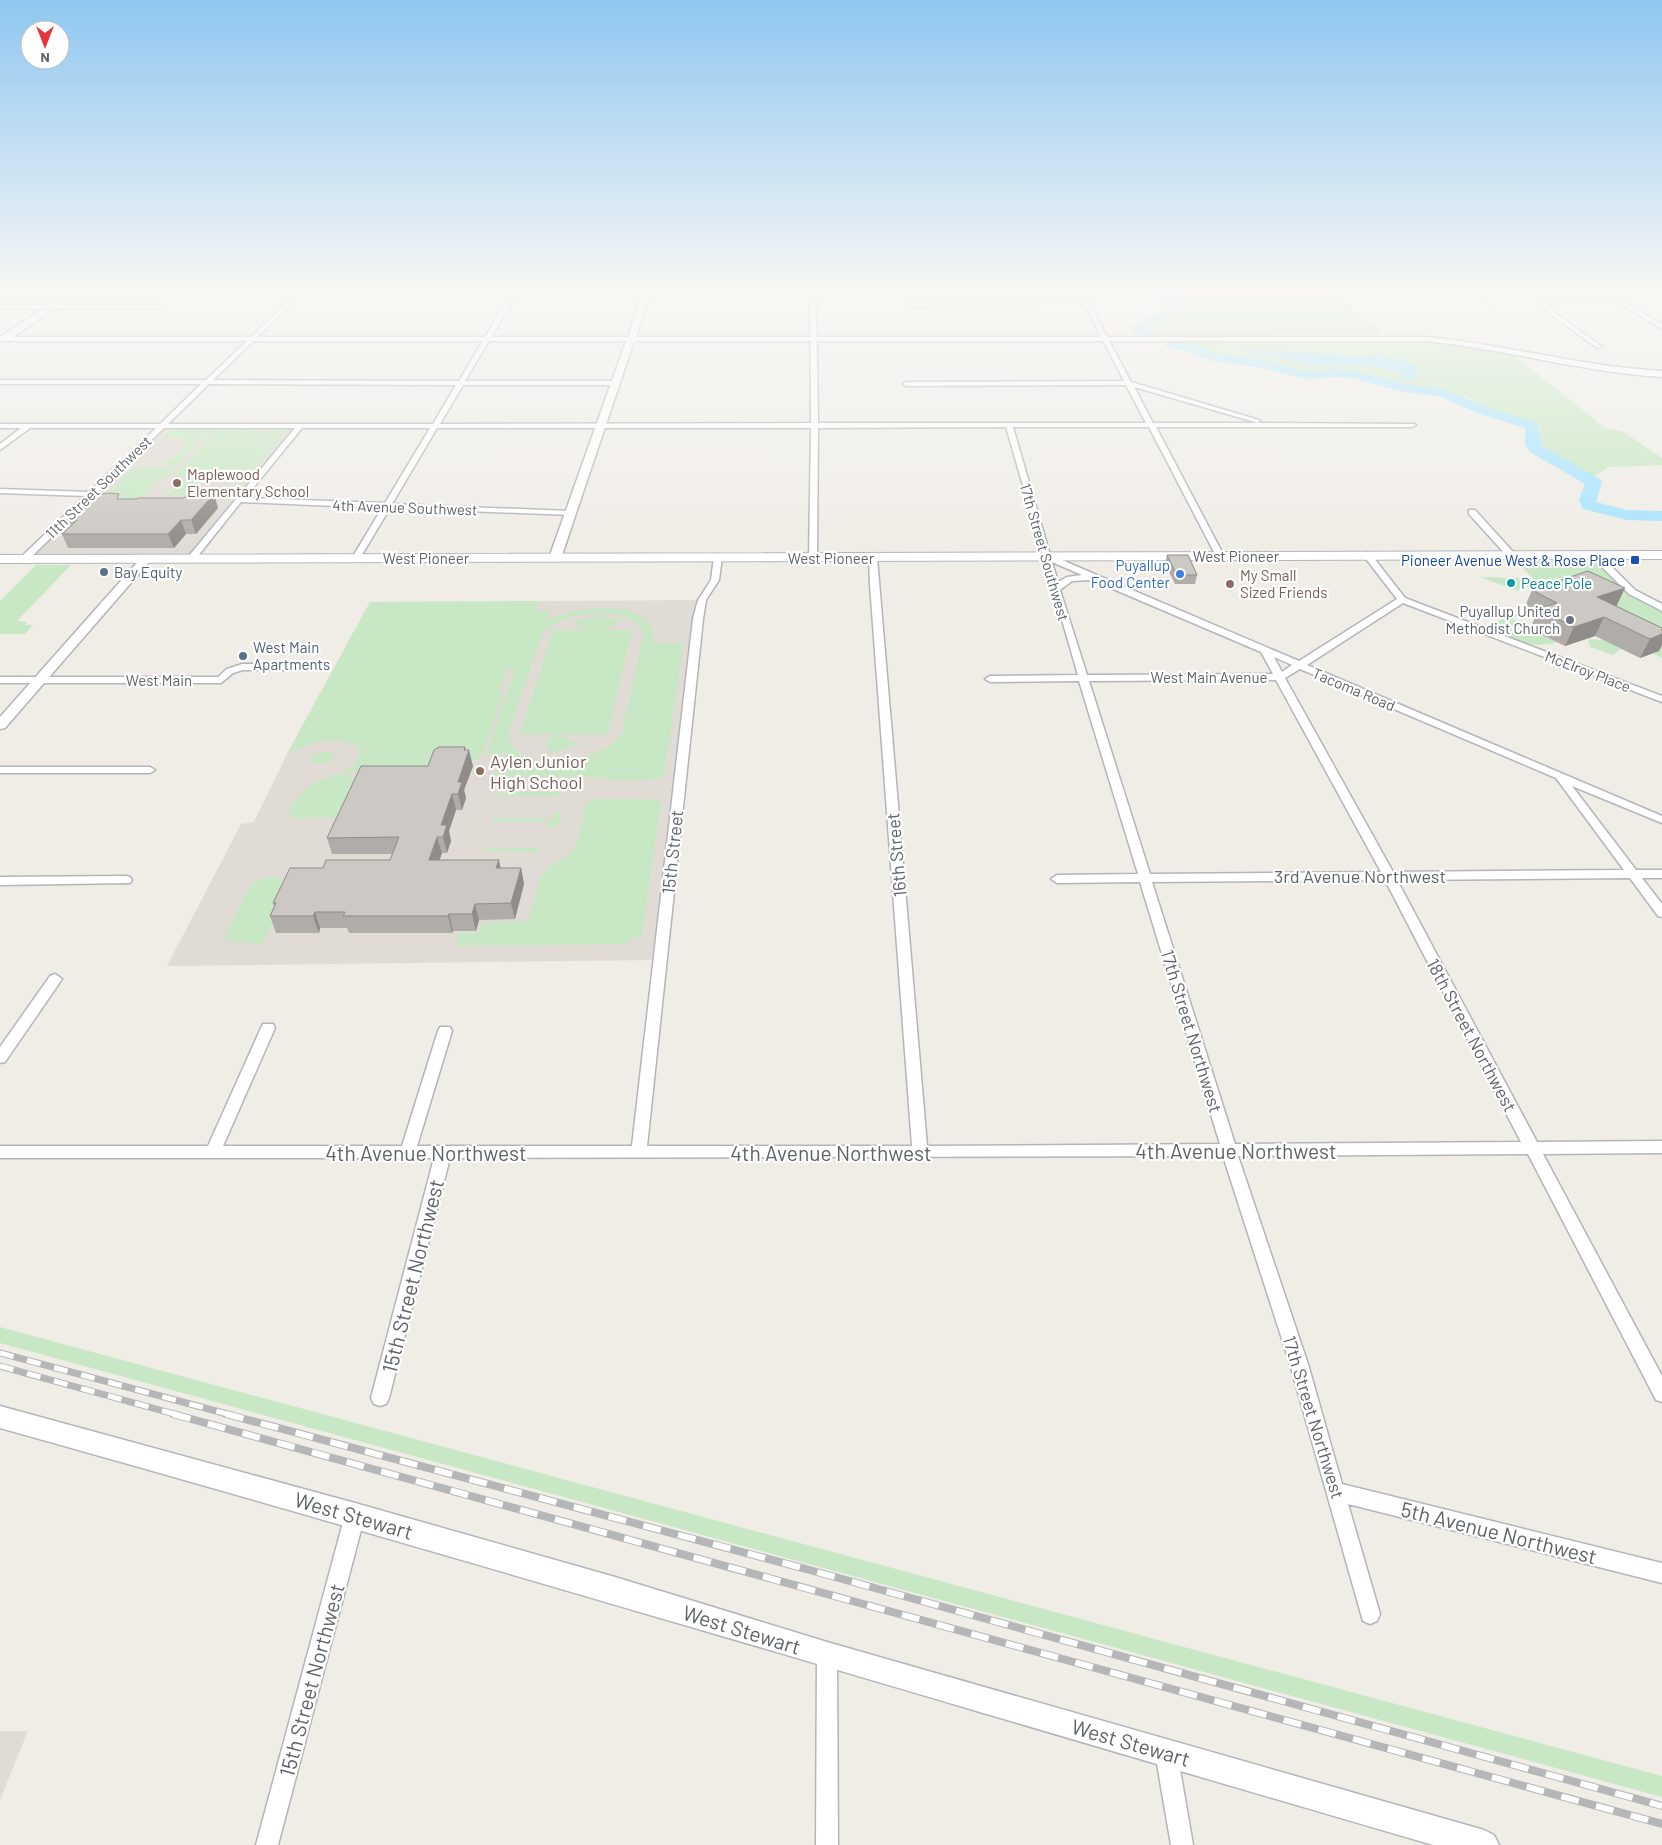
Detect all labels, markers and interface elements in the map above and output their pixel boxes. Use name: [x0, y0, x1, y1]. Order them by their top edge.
north arrow: [20, 20, 70, 70]
text: N: [40, 50, 50, 67]
street label: 11th Street Southwest: [41, 432, 155, 542]
place label: Maplewood Elementary School: [187, 465, 309, 500]
marker: Maplewood Elementary School: [171, 477, 183, 489]
street label: 17th Street Southwest: [1017, 481, 1073, 623]
street label: 4th Avenue Southwest: [332, 495, 478, 519]
street label: West Pioneer: [1193, 547, 1280, 565]
street label: West Pioneer: [383, 549, 470, 567]
street label: West Pioneer: [788, 549, 875, 567]
place label: Pioneer Avenue West & Rose Place: [1401, 551, 1625, 569]
marker: Pioneer Avenue West & Rose Place: [1629, 554, 1641, 566]
place label: Puyallup Food Center: [1091, 556, 1171, 591]
place label: Bay Equity: [114, 563, 182, 581]
marker: Bay Equity: [98, 566, 110, 578]
place label: My Small Sized Friends: [1240, 566, 1327, 601]
marker: Puyallup Food Center: [1174, 568, 1186, 580]
place label: Peace Pole: [1521, 574, 1592, 592]
marker: Peace Pole: [1505, 577, 1517, 589]
marker: My Small Sized Friends: [1224, 578, 1236, 590]
place label: Puyallup United Methodist Church: [1446, 602, 1560, 637]
marker: Puyallup United Methodist Church: [1564, 614, 1576, 626]
place label: West Main Apartments: [253, 638, 330, 673]
street label: McElroy Place: [1543, 646, 1633, 696]
marker: West Main Apartments: [237, 650, 249, 662]
street label: Tacoma Road: [1310, 663, 1398, 715]
street label: West Main Avenue: [1151, 668, 1267, 686]
street label: West Main: [126, 671, 192, 689]
place label: Aylen Junior High School: [490, 750, 587, 793]
marker: Aylen Junior High School: [474, 765, 486, 777]
street label: 15th Street: [657, 809, 687, 895]
street label: 16th Street: [881, 812, 911, 898]
street label: 3rd Avenue Northwest: [1274, 865, 1446, 887]
street label: 17th Street Northwest: [1157, 947, 1227, 1115]
street label: 18th Street Northwest: [1422, 955, 1522, 1115]
street label: 4th Avenue Northwest: [1135, 1138, 1337, 1163]
street label: 4th Avenue Northwest: [325, 1140, 527, 1165]
street label: 4th Avenue Northwest: [730, 1140, 932, 1165]
street label: 15th Street Northwest: [376, 1177, 448, 1375]
street label: 17th Street Northwest: [1279, 1333, 1349, 1501]
street label: West Stewart: [292, 1486, 416, 1544]
street label: 5th Avenue Northwest: [1399, 1496, 1599, 1568]
street label: 15th Street Northwest: [273, 1581, 349, 1779]
street label: West Stewart: [680, 1599, 804, 1659]
street label: West Stewart: [1069, 1713, 1193, 1771]

